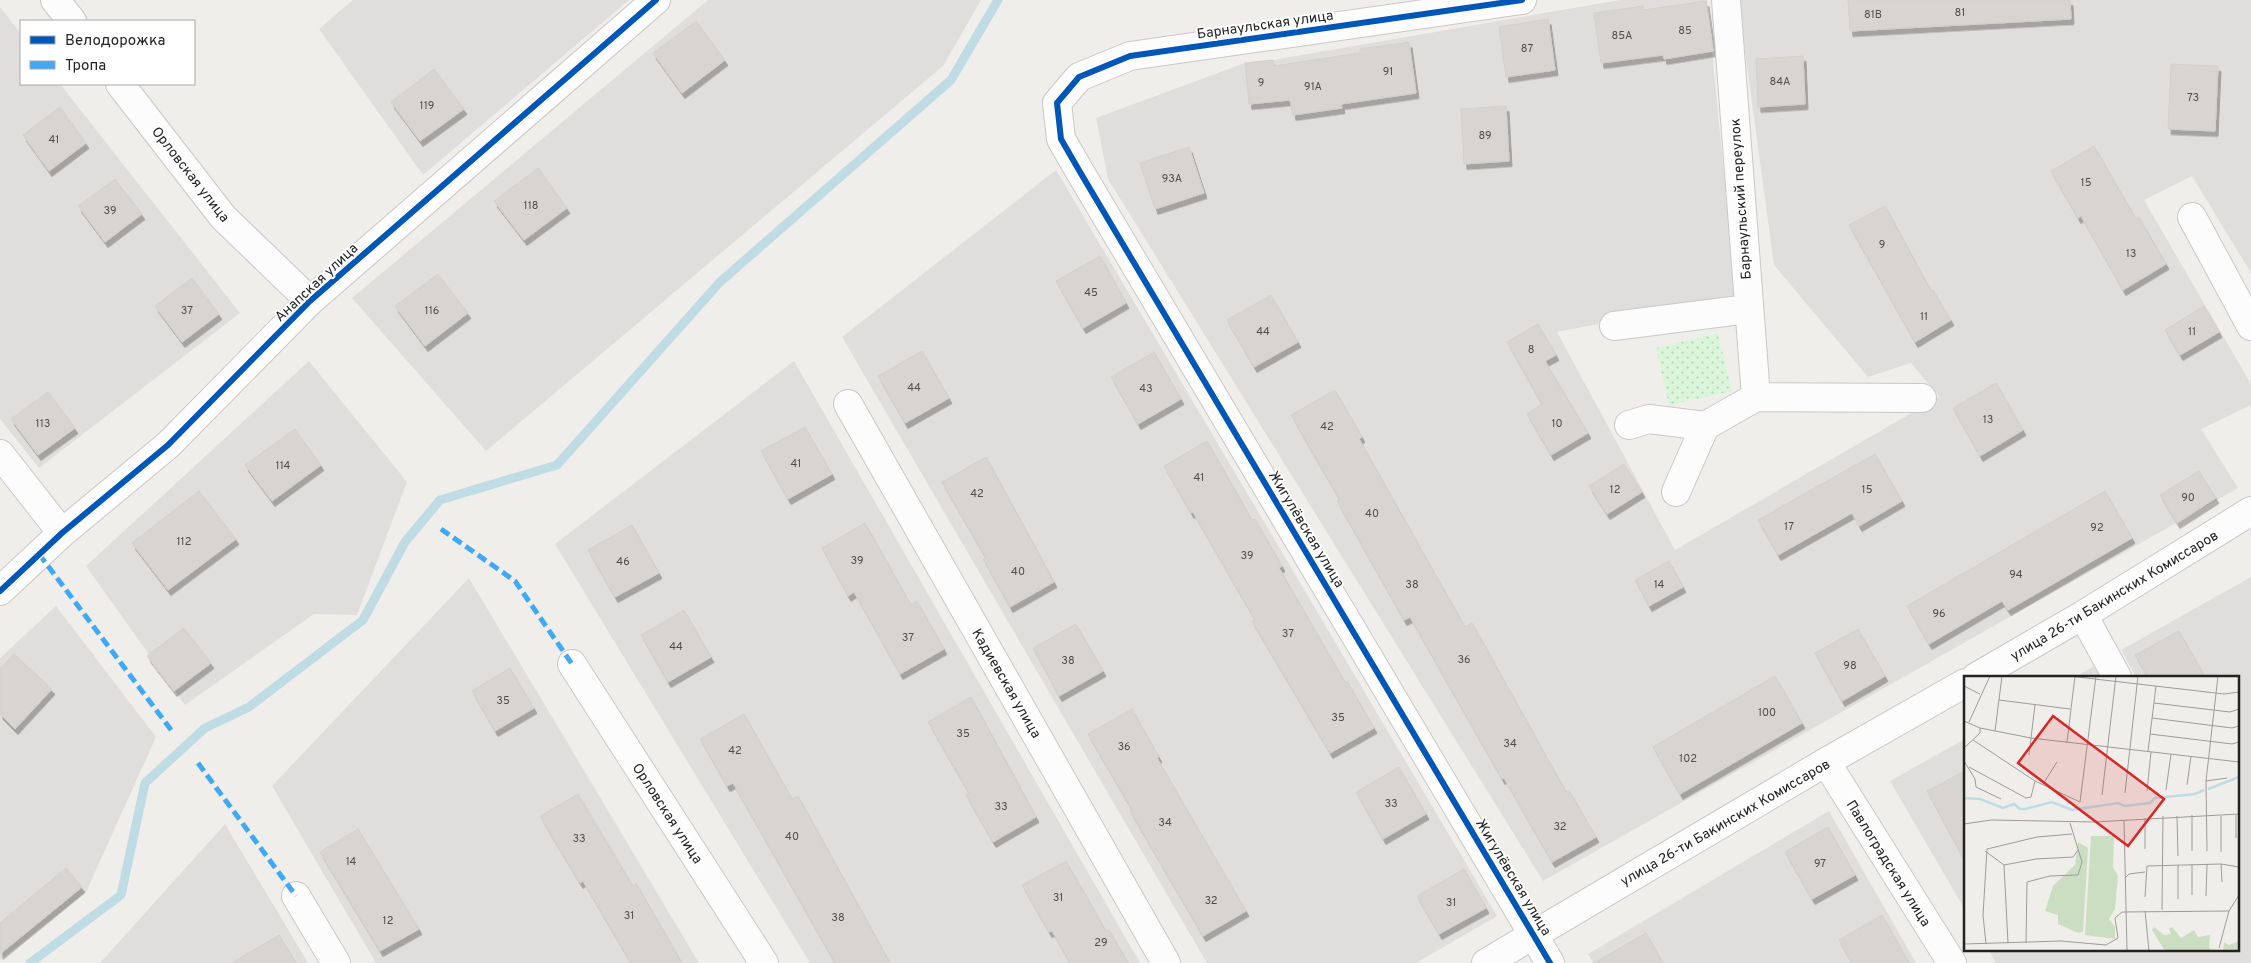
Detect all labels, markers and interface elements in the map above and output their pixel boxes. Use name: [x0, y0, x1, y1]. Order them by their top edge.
house number: 81: [1955, 6, 1965, 20]
street label: Барнаульская улица: [1196, 7, 1335, 43]
house number: 81В: [1864, 8, 1882, 22]
legend: [20, 20, 195, 85]
house number: 85: [1678, 24, 1692, 38]
house number: 85А: [1612, 29, 1632, 43]
text: Велодорожка: [65, 32, 165, 51]
house number: 87: [1521, 42, 1533, 56]
text: Тропа: [65, 57, 106, 76]
house number: 91: [1383, 65, 1393, 79]
house number: 84А: [1770, 75, 1790, 89]
house number: 9: [1258, 76, 1264, 90]
house number: 91А: [1304, 80, 1322, 94]
house number: 73: [2187, 91, 2199, 105]
house number: 119: [420, 99, 434, 113]
street label: Барнаульский переулок: [1727, 118, 1756, 280]
street label: Орловская улица: [147, 124, 232, 226]
house number: 89: [1478, 129, 1492, 143]
house number: 41: [49, 133, 59, 147]
house number: 93А: [1162, 172, 1182, 186]
house number: 15: [2081, 176, 2092, 190]
house number: 118: [524, 199, 538, 213]
house number: 39: [104, 204, 116, 218]
house number: 9: [1879, 238, 1885, 252]
street label: Анапская улица: [272, 240, 362, 326]
house number: 13: [2126, 247, 2136, 261]
house number: 45: [1084, 286, 1098, 300]
house number: 37: [181, 304, 193, 318]
house number: 116: [425, 304, 439, 318]
house number: 11: [1920, 310, 1928, 324]
house number: 44: [1256, 325, 1270, 339]
house number: 11: [2188, 325, 2196, 339]
house number: 8: [1528, 343, 1534, 357]
house number: 44: [907, 381, 921, 395]
house number: 43: [1139, 382, 1153, 396]
house number: 13: [1983, 413, 1993, 427]
house number: 113: [36, 417, 50, 431]
house number: 10: [1551, 417, 1563, 431]
house number: 42: [1320, 420, 1334, 434]
house number: 41: [791, 457, 801, 471]
house number: 114: [276, 459, 291, 473]
street label: Жигулёвская улица: [1264, 468, 1347, 591]
house number: 41: [1194, 471, 1204, 485]
house number: 12: [1610, 483, 1620, 497]
house number: 15: [1862, 483, 1873, 497]
house number: 42: [970, 487, 984, 501]
house number: 90: [2181, 491, 2195, 505]
house number: 40: [1365, 507, 1379, 521]
house number: 17: [1784, 520, 1794, 534]
house number: 92: [2090, 521, 2104, 535]
street label: улица 26-ти Бакинских Комиссаров: [2008, 527, 2222, 665]
house number: 112: [177, 535, 191, 549]
house number: 39: [1241, 549, 1253, 563]
house number: 39: [851, 554, 863, 568]
house number: 46: [616, 555, 630, 569]
house number: 40: [1011, 565, 1025, 579]
house number: 94: [2009, 568, 2023, 582]
house number: 38: [1405, 578, 1419, 592]
house number: 14: [1654, 578, 1665, 592]
house number: 96: [1932, 607, 1946, 621]
street label: Кадиевская улица: [967, 626, 1044, 742]
house number: 37: [1282, 627, 1294, 641]
house number: 37: [902, 631, 914, 645]
house number: 44: [669, 640, 683, 654]
house number: 36: [1457, 653, 1471, 667]
house number: 38: [1061, 654, 1075, 668]
house number: 98: [1843, 659, 1857, 673]
inset map: [1964, 676, 2238, 950]
house number: 35: [496, 694, 510, 708]
house number: 100: [1758, 706, 1776, 720]
house number: 35: [1331, 711, 1345, 725]
house number: 35: [956, 727, 970, 741]
house number: 34: [1503, 737, 1517, 751]
house number: 36: [1117, 740, 1131, 754]
house number: 42: [728, 744, 742, 758]
house number: 102: [1679, 752, 1697, 766]
street label: улица 26-ти Бакинских Комиссаров: [1618, 756, 1834, 890]
street label: Орловская улица: [628, 760, 706, 867]
house number: 33: [1384, 797, 1398, 811]
street label: Павлоградская улица: [1842, 797, 1934, 930]
house number: 33: [994, 800, 1008, 814]
house number: 34: [1158, 816, 1172, 830]
street label: Жигулёвская улица: [1471, 816, 1554, 939]
house number: 32: [1553, 820, 1567, 834]
house number: 40: [785, 830, 799, 844]
house number: 33: [572, 832, 586, 846]
house number: 14: [346, 855, 357, 869]
house number: 97: [1814, 857, 1826, 871]
house number: 31: [1053, 891, 1063, 905]
house number: 32: [1204, 894, 1218, 908]
house number: 31: [1446, 896, 1456, 910]
house number: 31: [624, 909, 634, 923]
house number: 38: [831, 911, 845, 925]
house number: 12: [383, 914, 393, 928]
house number: 29: [1094, 936, 1108, 950]

